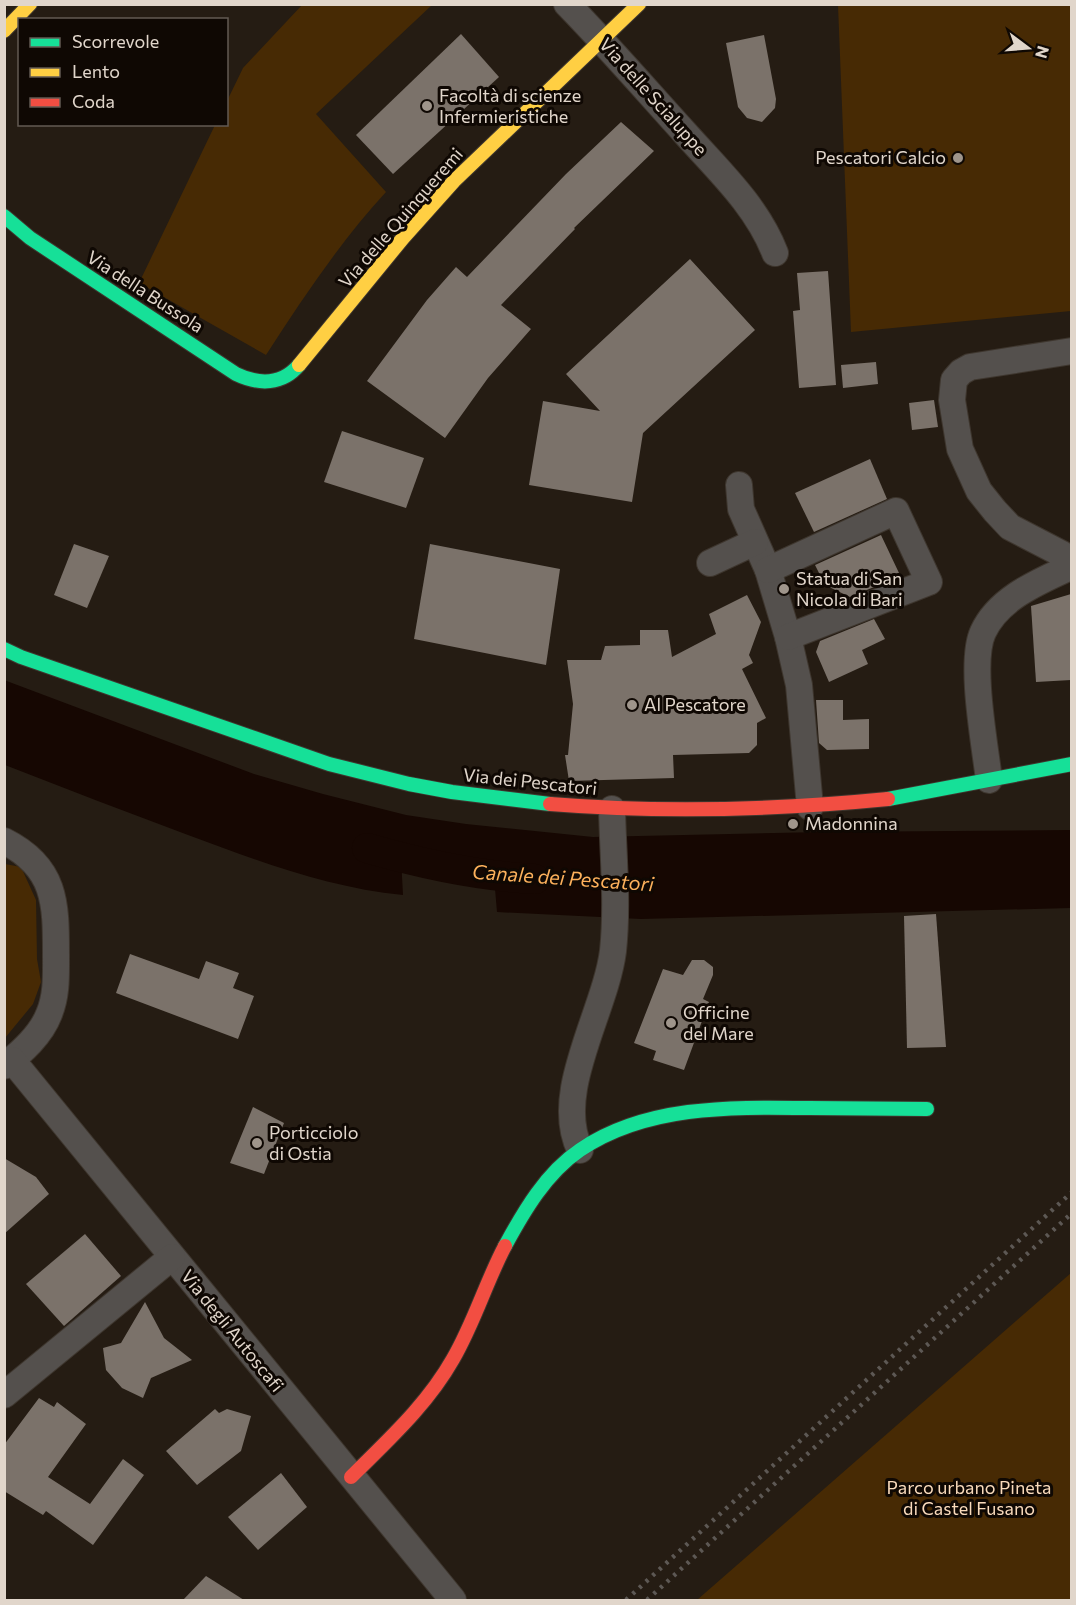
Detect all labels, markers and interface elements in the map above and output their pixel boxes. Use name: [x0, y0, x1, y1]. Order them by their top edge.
legend: [18, 18, 228, 126]
north arrow: [998, 18, 1058, 78]
text: Scorrevole: [72, 30, 159, 52]
street label: Via delle Scialuppe: [595, 33, 712, 160]
text: N: [1032, 44, 1054, 61]
text: Lento: [72, 60, 120, 82]
place label: Facoltà di scienze Infermieristiche: [439, 84, 581, 127]
text: Coda: [72, 90, 115, 112]
marker: Facoltà di scienze Infermieristiche: [420, 99, 434, 113]
street label: Via delle Quinqueremi: [333, 143, 467, 292]
place label: Pescatori Calcio: [815, 146, 946, 168]
marker: Pescatori Calcio: [951, 151, 965, 165]
street label: Via della Bussola: [83, 245, 208, 337]
place label: Statua di San Nicola di Bari: [796, 567, 903, 610]
marker: Statua di San Nicola di Bari: [777, 582, 791, 596]
place label: Al Pescatore: [644, 693, 746, 715]
marker: Al Pescatore: [625, 698, 639, 712]
street label: Via dei Pescatori: [462, 763, 598, 799]
place label: Madonnina: [805, 812, 898, 834]
marker: Madonnina: [786, 817, 800, 831]
water label: Canale dei Pescatori: [471, 859, 656, 895]
place label: Officine del Mare: [683, 1001, 754, 1044]
marker: Officine del Mare: [664, 1016, 678, 1030]
place label: Porticciolo di Ostia: [269, 1121, 358, 1164]
marker: Porticciolo di Ostia: [250, 1136, 264, 1150]
street label: Via degli Autoscafi: [177, 1265, 289, 1396]
park label: Parco urbano Pineta di Castel Fusano: [887, 1476, 1051, 1519]

